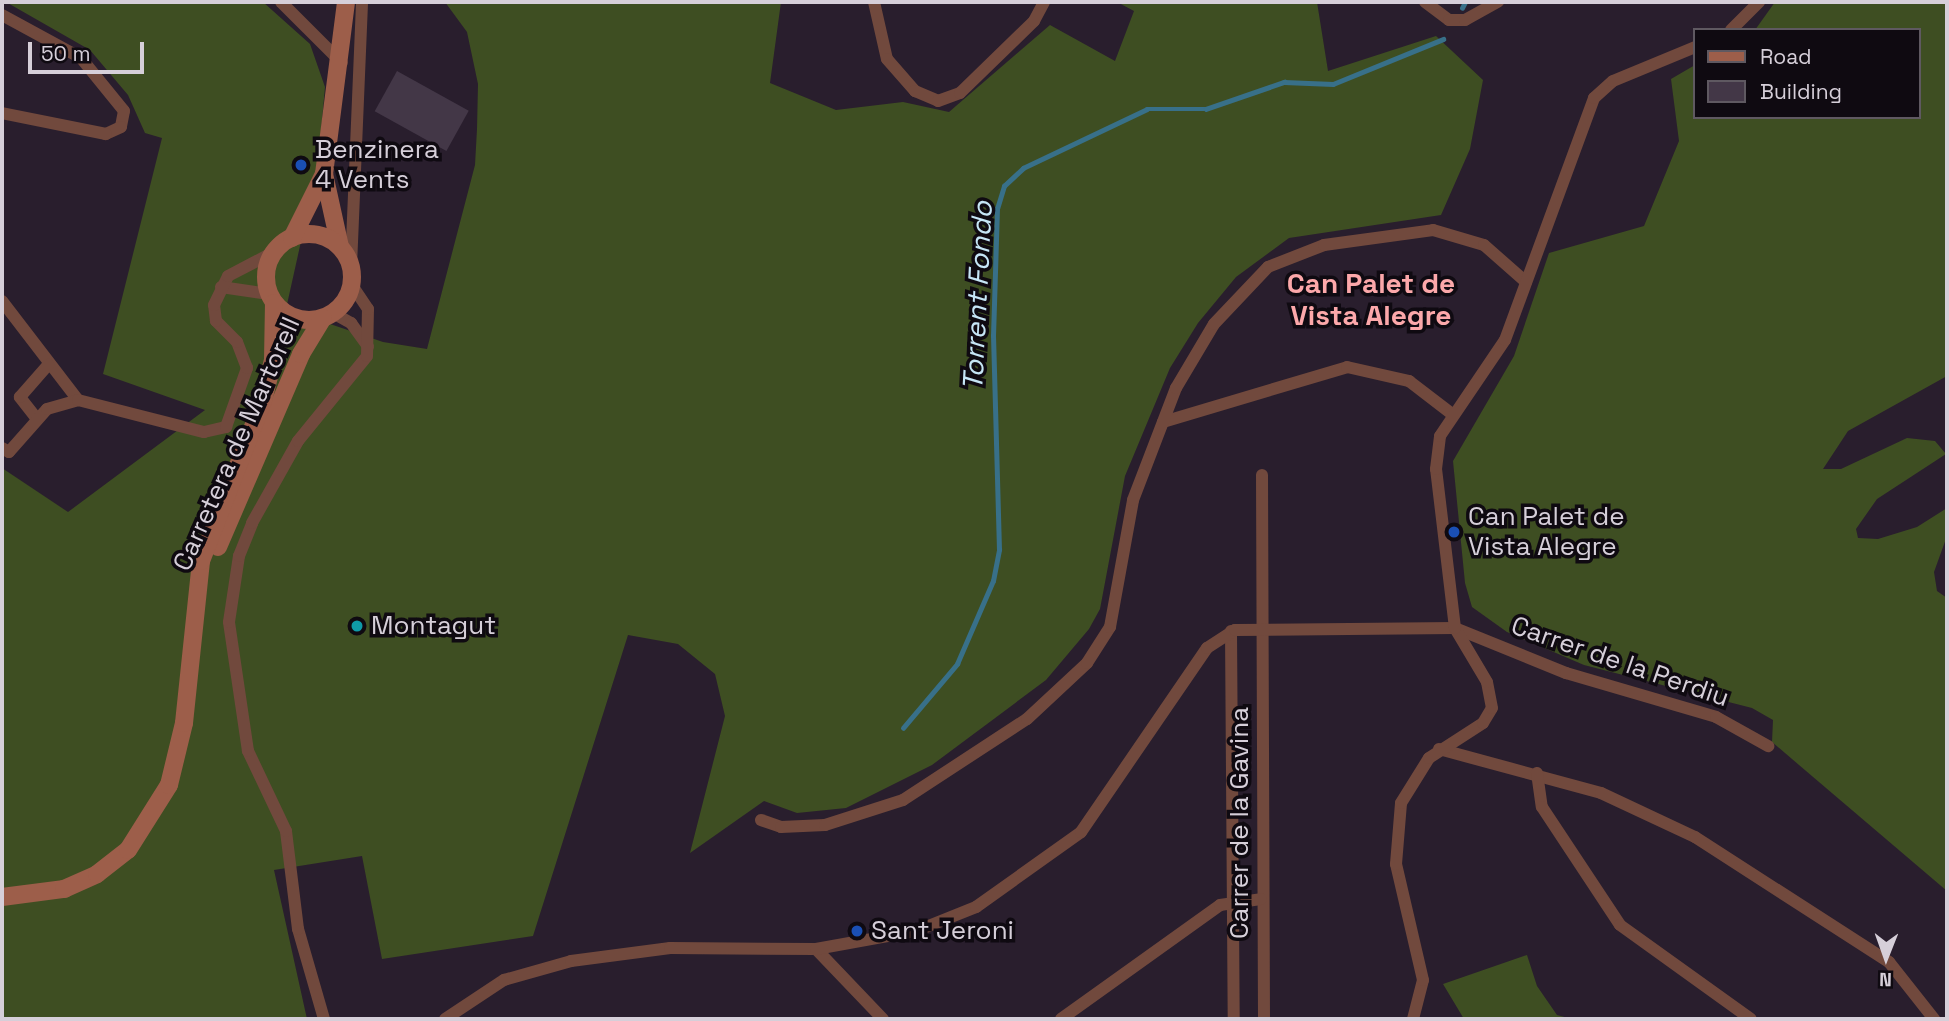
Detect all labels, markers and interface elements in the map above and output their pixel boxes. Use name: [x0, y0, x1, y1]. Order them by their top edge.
scale bar: [32, 28, 147, 72]
legend: [1694, 28, 1921, 119]
text: 50 m: [41, 40, 91, 67]
text: Road: [1760, 43, 1812, 70]
text: Building: [1760, 78, 1842, 105]
place label: Benzinera 4 Vents: [315, 134, 439, 196]
marker: Benzinera 4 Vents: [293, 157, 309, 173]
water label: Torrent Fondo: [955, 200, 999, 392]
district label: Can Palet de Vista Alegre: [1287, 266, 1455, 332]
street label: Carretera de Martorell: [167, 312, 307, 576]
place label: Can Palet de Vista Alegre: [1468, 501, 1625, 562]
marker: Can Palet de Vista Alegre: [1446, 524, 1462, 540]
place label: Montagut: [371, 610, 496, 642]
street label: Carrer de la Perdiu: [1507, 610, 1733, 714]
marker: Montagut: [349, 618, 365, 634]
street label: Carrer de la Gavina: [1224, 707, 1256, 939]
place label: Sant Jeroni: [871, 915, 1014, 947]
marker: Sant Jeroni: [849, 923, 865, 939]
north arrow: [1851, 923, 1921, 993]
text: N: [1879, 967, 1892, 992]

